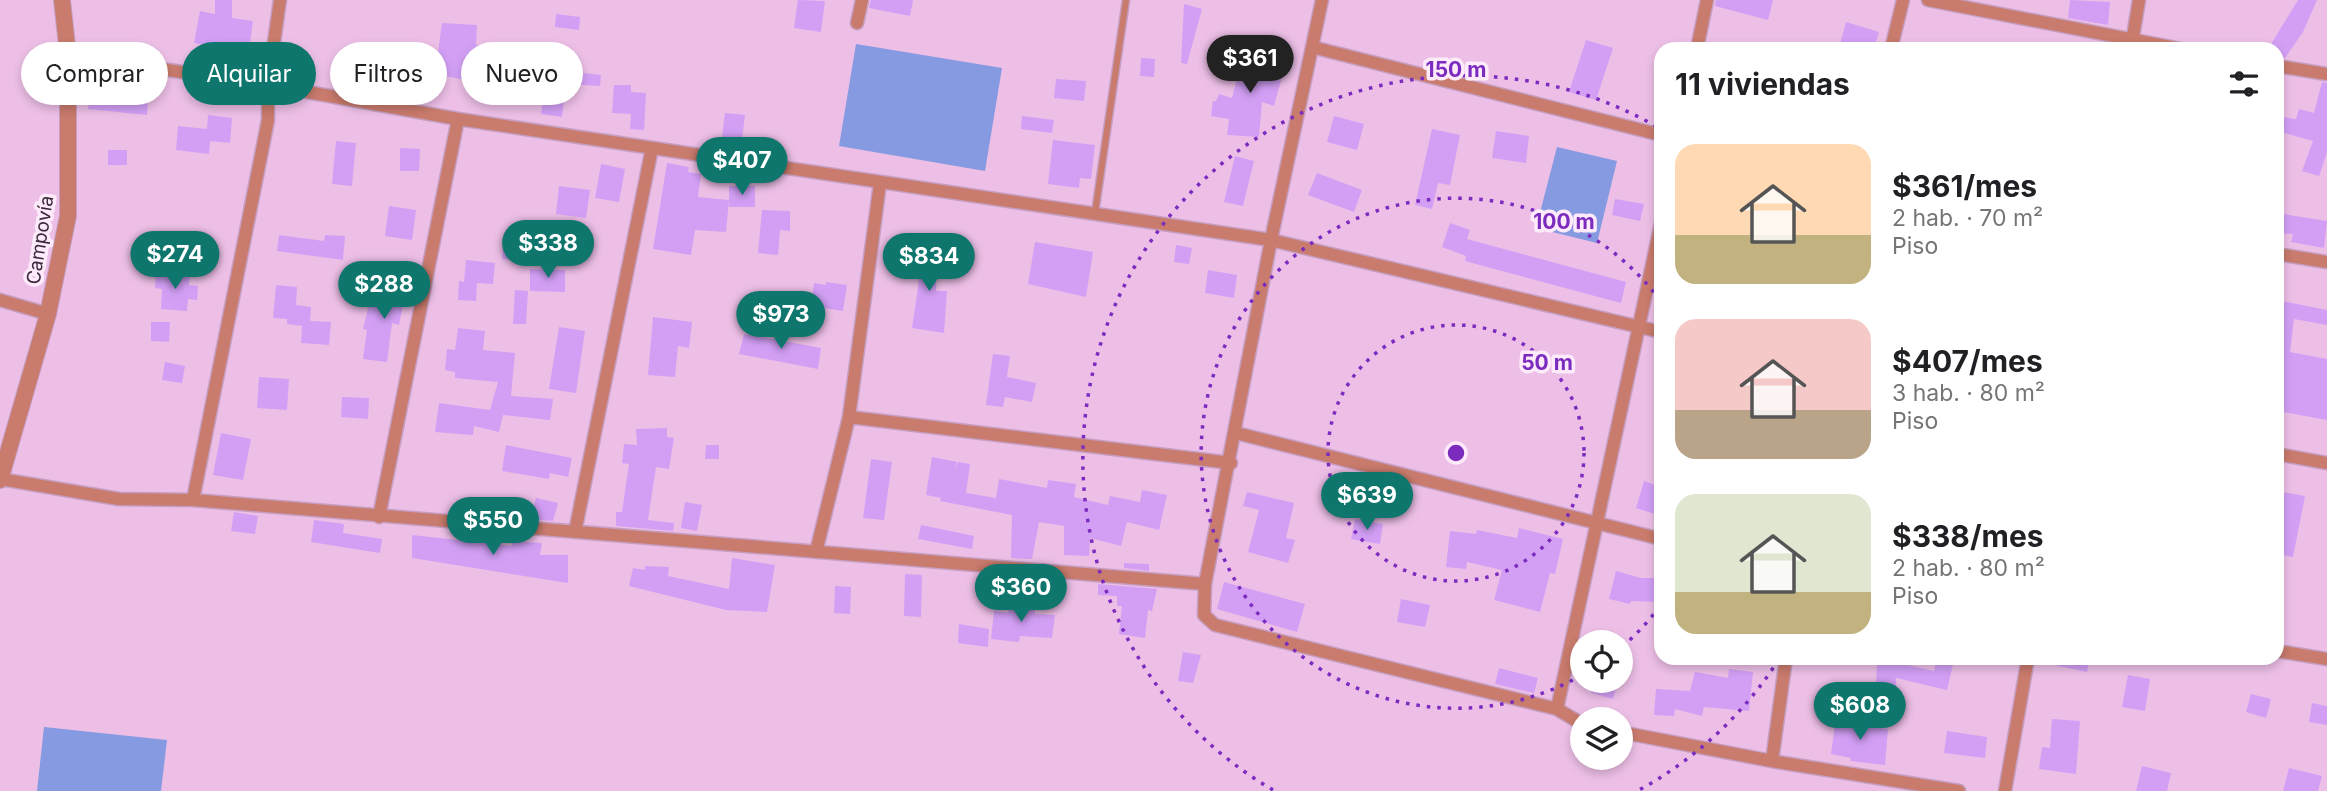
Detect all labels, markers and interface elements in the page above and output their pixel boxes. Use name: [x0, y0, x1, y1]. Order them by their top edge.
pin: $361: [1209, 36, 1291, 95]
chip: Comprar: [21, 42, 168, 105]
chip: Alquilar: [182, 42, 316, 105]
chip: Filtros: [330, 42, 447, 105]
chip: Nuevo: [461, 42, 583, 105]
text: $361: [1223, 44, 1277, 72]
text: 150 m: [1426, 57, 1486, 82]
icon: filters: [2225, 65, 2263, 103]
text: 11 viviendas: [1675, 66, 1850, 102]
pin: $407: [701, 138, 783, 197]
text: $407: [712, 146, 772, 174]
text: $361/mes: [1892, 168, 2037, 204]
icon: home: [1731, 172, 1815, 256]
street label: Campovía: [22, 194, 58, 286]
text: 2 hab. · 70 m²: [1892, 204, 2043, 232]
text: 100 m: [1533, 209, 1595, 234]
pin: $338: [507, 220, 589, 280]
text: $338: [518, 229, 578, 257]
pin: $274: [134, 232, 216, 291]
text: Piso: [1892, 232, 1938, 260]
pin: $834: [888, 233, 970, 293]
text: $274: [146, 240, 204, 268]
text: $834: [899, 242, 959, 270]
pin: $288: [343, 262, 425, 321]
text: $288: [354, 270, 414, 298]
pin: $973: [740, 292, 822, 351]
text: $973: [752, 300, 810, 328]
text: $407/mes: [1892, 343, 2043, 379]
icon: home: [1731, 347, 1815, 431]
text: 50 m: [1521, 350, 1573, 375]
text: 3 hab. · 80 m²: [1892, 379, 2045, 407]
text: Piso: [1892, 407, 1938, 435]
centre of rings: [1444, 441, 1468, 465]
pin: $639: [1326, 472, 1408, 532]
text: $639: [1337, 481, 1397, 509]
pin: $550: [452, 498, 534, 557]
text: $550: [463, 506, 523, 534]
text: $338/mes: [1892, 518, 2044, 554]
icon: home: [1731, 522, 1815, 606]
text: 2 hab. · 80 m²: [1892, 554, 2045, 582]
pin: $360: [980, 564, 1062, 624]
text: $360: [991, 573, 1051, 601]
text: Piso: [1892, 582, 1938, 610]
map controls: [1570, 630, 1633, 770]
button: locate: [1570, 630, 1633, 693]
pin: $608: [1819, 682, 1901, 742]
text: $608: [1830, 691, 1890, 719]
button: layers: [1570, 707, 1633, 770]

